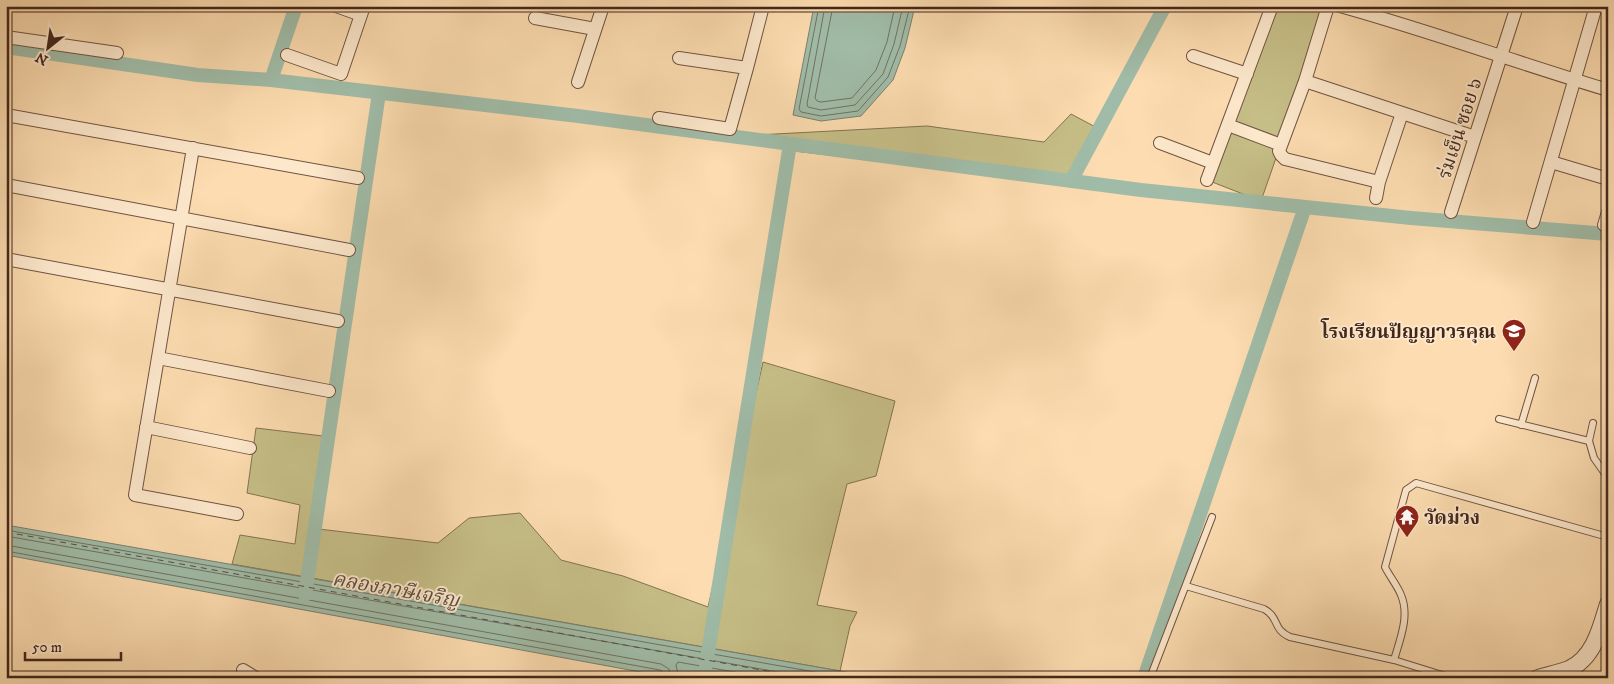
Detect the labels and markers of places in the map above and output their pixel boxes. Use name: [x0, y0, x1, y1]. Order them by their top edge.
place label: โรงเรียนปัญญาวรคุณ: [1320, 318, 1496, 344]
school or university icon: โรงเรียนปัญญาวรคุณ: [1501, 318, 1527, 352]
temple icon: วัดม่วง: [1394, 504, 1420, 538]
place label: วัดม่วง: [1424, 506, 1480, 530]

